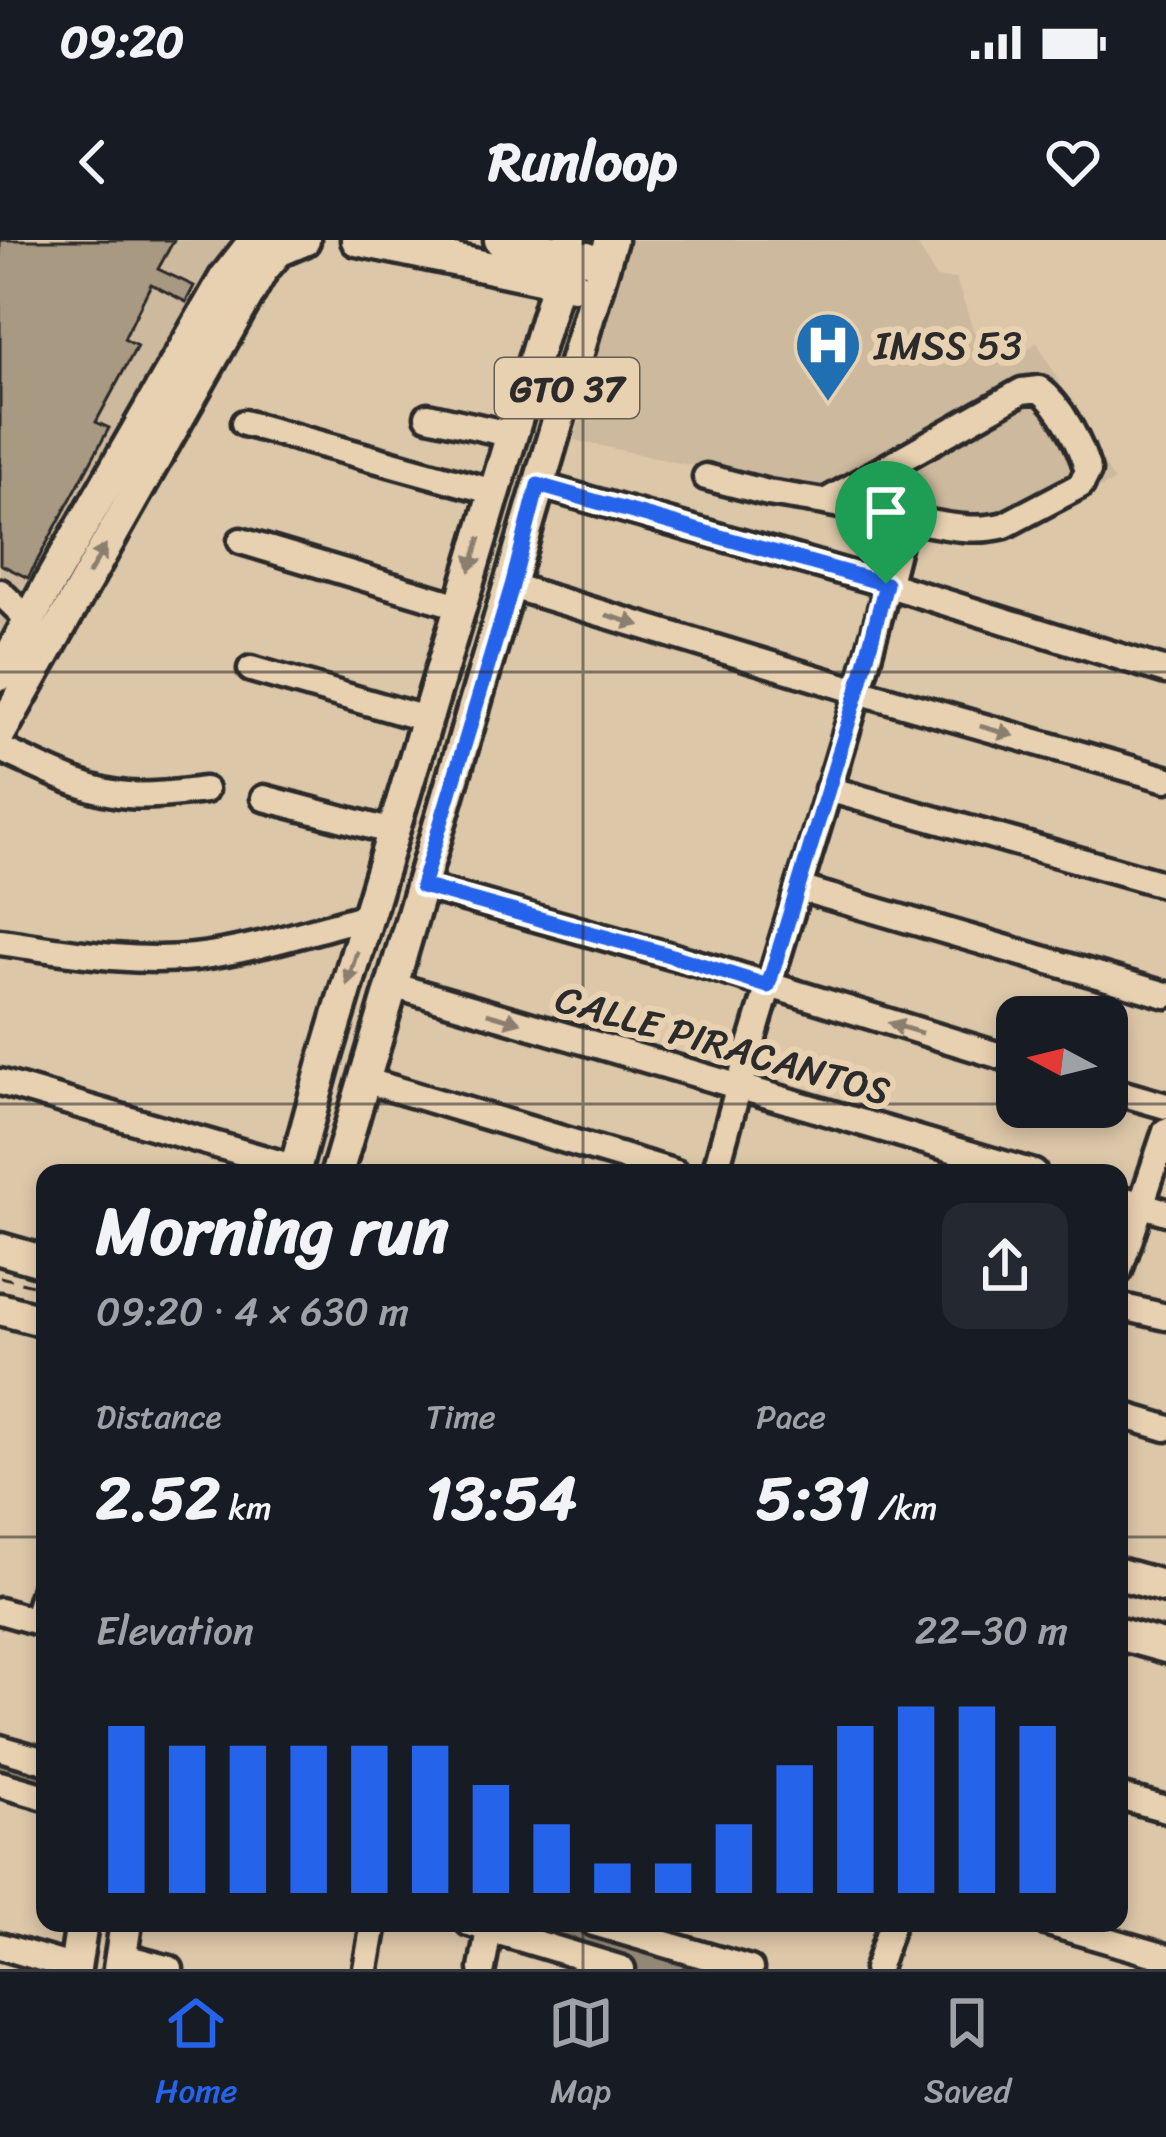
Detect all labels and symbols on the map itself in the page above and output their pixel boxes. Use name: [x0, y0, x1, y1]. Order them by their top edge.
hospital icon: IMSS 53: [793, 310, 863, 404]
place label: IMSS 53: [873, 311, 1022, 380]
road number: GTO 37: [495, 358, 639, 418]
pin: [835, 461, 937, 584]
one-way arrow: [465, 536, 484, 573]
one-way arrow: [86, 543, 107, 577]
one-way arrow: [606, 612, 642, 630]
one-way arrow: [979, 722, 1016, 741]
one-way arrow: [342, 950, 360, 987]
street label: CALLE PIRACANTOS: [547, 964, 898, 1125]
north arrow: [996, 996, 1128, 1128]
one-way arrow: [486, 1010, 523, 1028]
one-way arrow: [886, 1018, 923, 1036]

